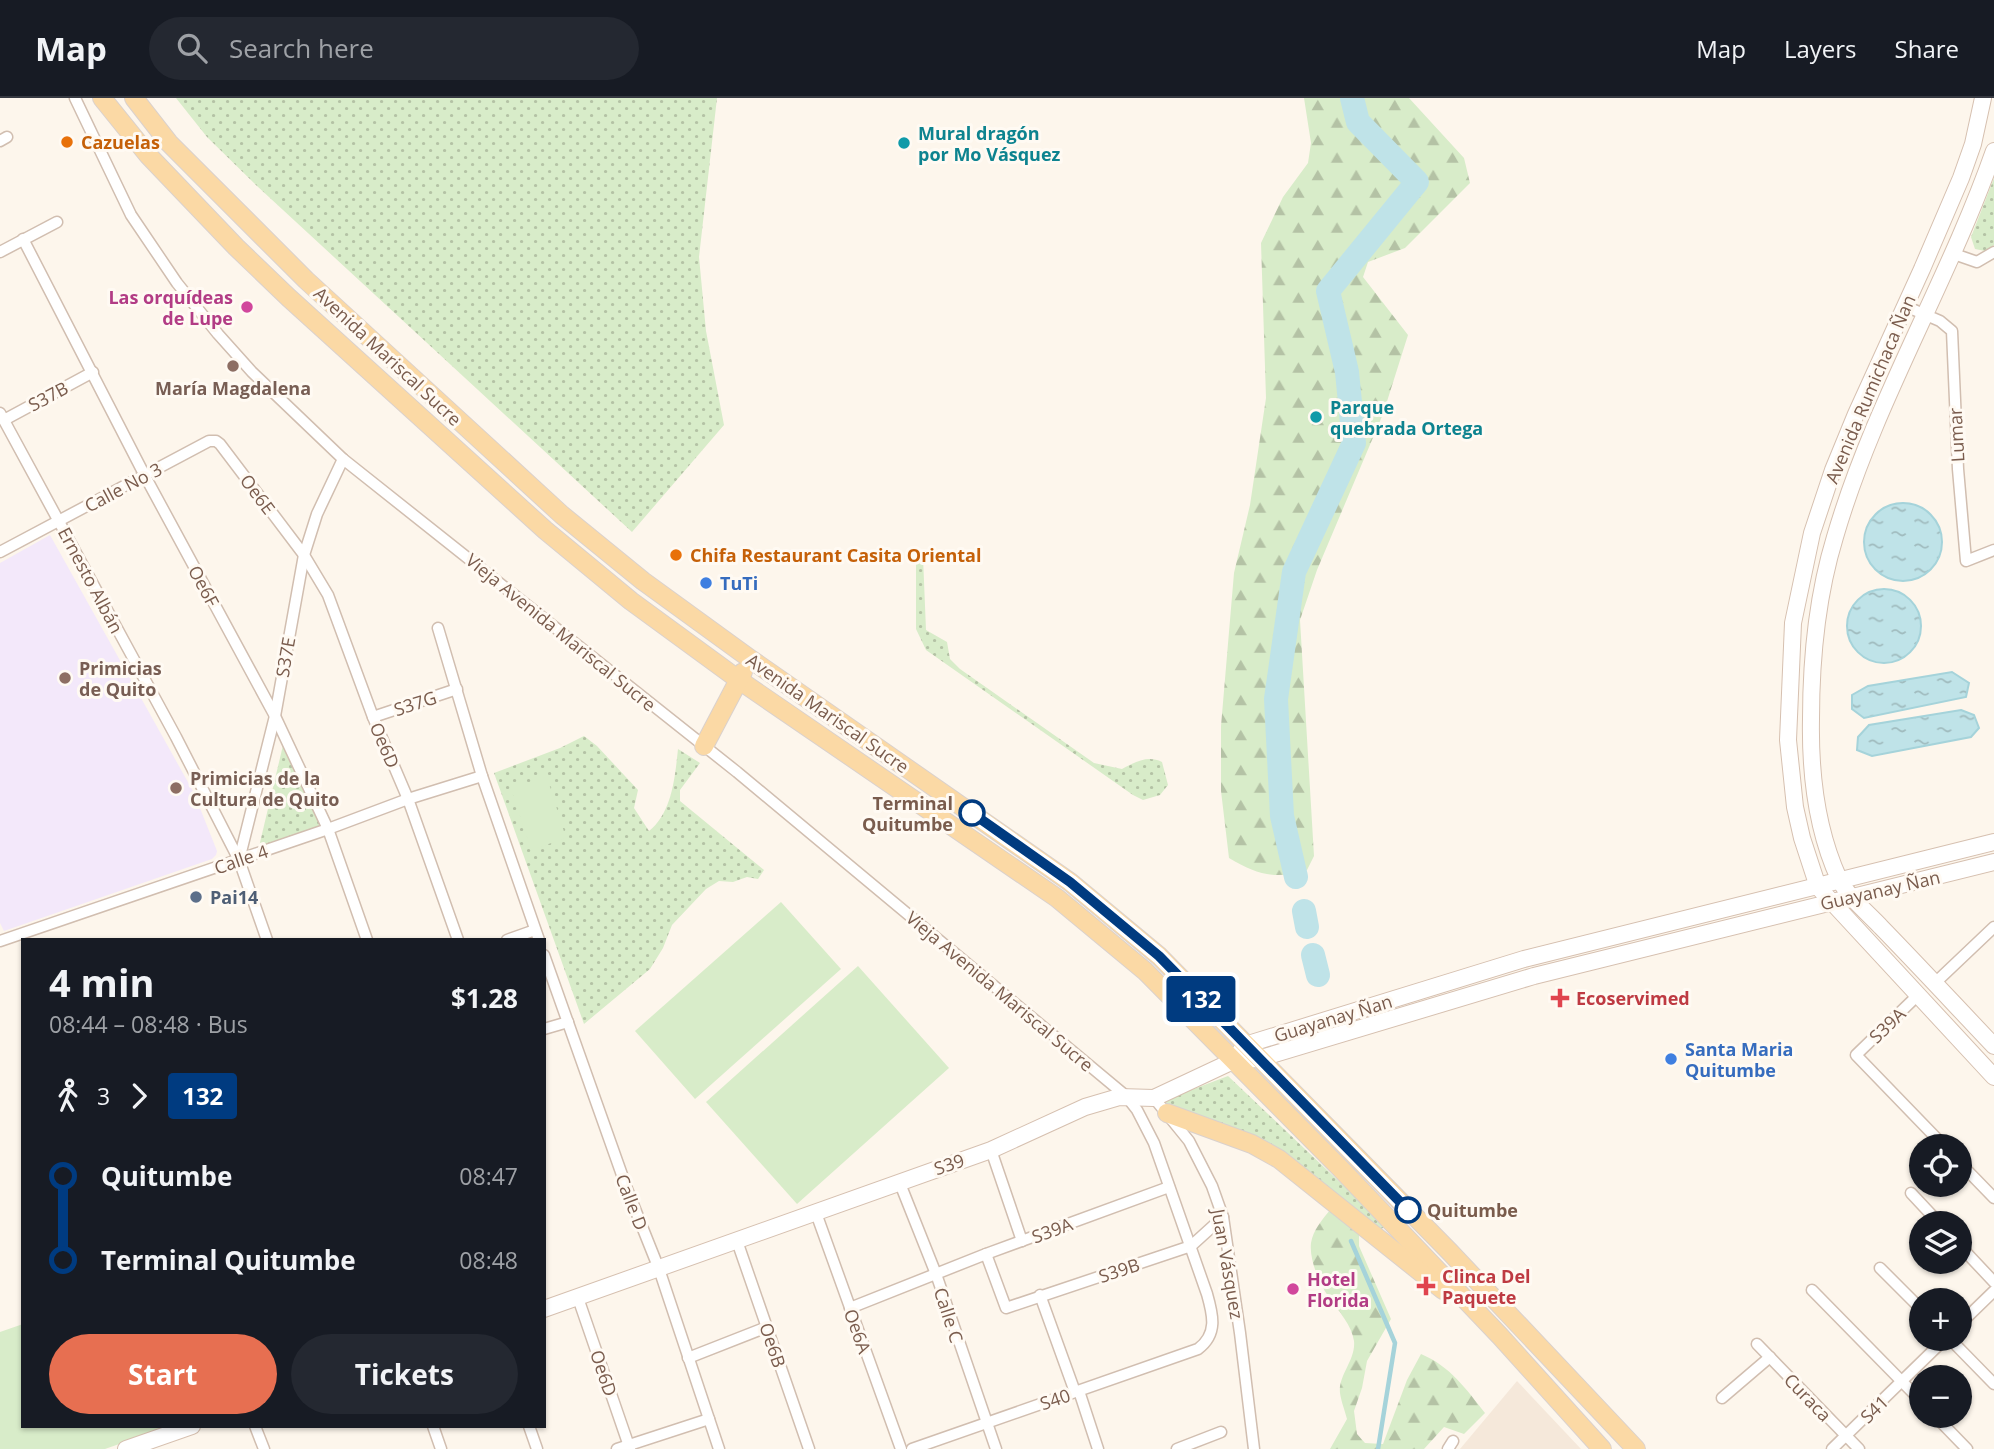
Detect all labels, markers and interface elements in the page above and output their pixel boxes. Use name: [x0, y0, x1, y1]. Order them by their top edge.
search box: [149, 17, 639, 80]
text: Map: [35, 26, 107, 71]
icon: search: [173, 29, 211, 67]
text: Search here: [229, 30, 374, 66]
text: Map: [1696, 32, 1746, 65]
text: Layers: [1784, 32, 1857, 65]
text: Share: [1895, 32, 1959, 65]
place label: Mural dragón por Mo Vásquez: [918, 121, 1061, 166]
place label: Cazuelas: [81, 130, 160, 154]
marker: Cazuelas: [59, 134, 75, 150]
marker: Mural dragón por Mo Vásquez: [896, 135, 912, 151]
street label: Avenida Mariscal Sucre: [309, 281, 467, 431]
place label: Las orquídeas de Lupe: [108, 285, 233, 330]
street label: Avenida Rumichaca Ñan: [1819, 291, 1921, 487]
marker: Las orquídeas de Lupe: [239, 299, 255, 315]
marker: María Magdalena: [225, 358, 241, 374]
street label: S37B: [24, 376, 72, 416]
place label: María Magdalena: [155, 376, 311, 400]
place label: Parque quebrada Ortega: [1330, 395, 1483, 440]
street label: Lumar: [1943, 407, 1969, 463]
marker: Parque quebrada Ortega: [1308, 409, 1324, 425]
street label: Calle No 3: [80, 457, 166, 517]
street label: Oe6E: [235, 469, 281, 519]
street label: Ernesto Albán: [53, 523, 129, 637]
place label: Chifa Restaurant Casita Oriental: [690, 543, 981, 567]
marker: Chifa Restaurant Casita Oriental: [668, 547, 684, 563]
street label: Vieja Avenida Mariscal Sucre: [461, 548, 661, 716]
street label: Oe6F: [183, 561, 225, 611]
place label: TuTi: [720, 571, 758, 595]
marker: TuTi: [698, 575, 714, 591]
street label: S37E: [270, 635, 300, 679]
street label: Avenida Mariscal Sucre: [742, 648, 914, 778]
place label: Primicias de Quito: [79, 656, 162, 701]
marker: Primicias de Quito: [57, 670, 73, 686]
street label: S37G: [391, 685, 439, 721]
street label: Oe6D: [365, 718, 405, 772]
place label: Primicias de la Cultura de Quito: [190, 766, 339, 811]
marker: Primicias de la Cultura de Quito: [168, 780, 184, 796]
place label: Terminal Quitumbe: [862, 791, 953, 836]
marker: Terminal Quitumbe: [959, 800, 985, 826]
street label: Calle 4: [211, 839, 271, 879]
street label: Guayanay Ñan: [1818, 865, 1942, 915]
place label: Pai14: [210, 885, 258, 909]
marker: Pai14: [188, 889, 204, 905]
street label: Vieja Avenida Mariscal Sucre: [901, 905, 1099, 1077]
text: 4 min: [49, 956, 154, 1008]
line badge: 132: [1161, 976, 1241, 1022]
text: $1.28: [451, 980, 518, 1016]
text: 132: [1180, 982, 1222, 1015]
place label: Ecoservimed: [1576, 986, 1690, 1010]
marker: Ecoservimed: [1550, 988, 1570, 1008]
street label: Guayanay Ñan: [1271, 989, 1395, 1047]
street label: S39A: [1864, 1001, 1911, 1048]
text: 08:44 – 08:48 · Bus: [49, 1008, 248, 1040]
place label: Santa Maria Quitumbe: [1685, 1037, 1793, 1082]
marker: Santa Maria Quitumbe: [1663, 1051, 1679, 1067]
icon: walk: [49, 1077, 87, 1115]
icon: forward: [120, 1077, 158, 1115]
text: 132: [182, 1079, 223, 1112]
text: 3: [97, 1080, 110, 1112]
map controls: [1909, 1134, 1972, 1428]
button: locate: [1909, 1134, 1972, 1197]
street label: S39: [931, 1148, 967, 1180]
text: Quitumbe: [101, 1158, 232, 1194]
text: 08:47: [459, 1160, 518, 1192]
street label: Calle D: [610, 1170, 654, 1234]
marker: Quitumbe: [1395, 1197, 1421, 1223]
place label: Quitumbe: [1427, 1198, 1518, 1222]
street label: Juan Vásquez: [1206, 1205, 1249, 1321]
street label: S39A: [1028, 1211, 1076, 1248]
button: layers: [1909, 1211, 1972, 1274]
text: Terminal Quitumbe: [101, 1242, 356, 1278]
text: 08:48: [459, 1244, 518, 1276]
street label: S39B: [1095, 1252, 1143, 1288]
place label: Clinca Del Paquete: [1442, 1264, 1531, 1309]
place label: Hotel Florida: [1307, 1267, 1369, 1312]
marker: Clinca Del Paquete: [1416, 1276, 1436, 1296]
marker: Hotel Florida: [1285, 1281, 1301, 1297]
street label: Calle C: [929, 1284, 969, 1346]
button: +: [1909, 1288, 1972, 1351]
street label: Oe6A: [839, 1305, 877, 1357]
street label: Oe6B: [754, 1319, 792, 1371]
button: Start: [49, 1334, 277, 1414]
button: Tickets: [291, 1334, 518, 1414]
street label: Oe6D: [585, 1347, 623, 1399]
button: −: [1909, 1365, 1972, 1428]
street label: Curaca: [1779, 1368, 1837, 1426]
street label: S40: [1037, 1383, 1073, 1415]
street label: S41: [1855, 1390, 1893, 1428]

